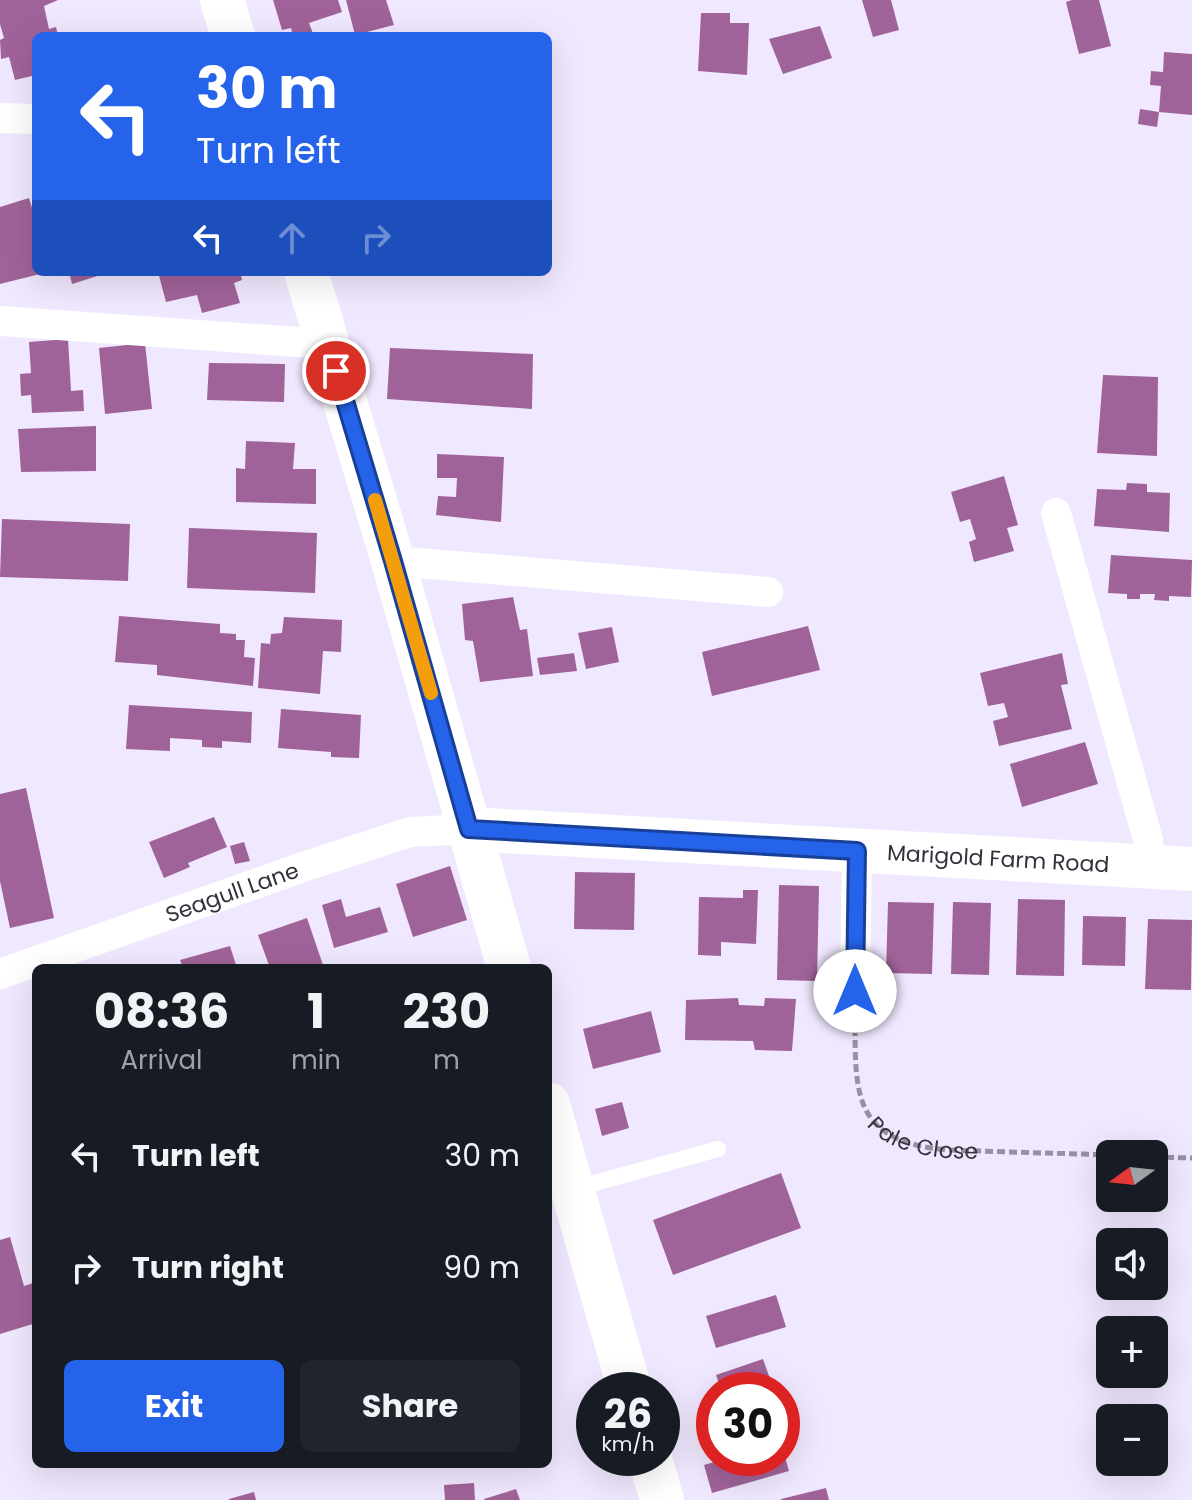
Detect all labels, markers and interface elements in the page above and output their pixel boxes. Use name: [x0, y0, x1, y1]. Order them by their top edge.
text: 30 m: [196, 49, 338, 128]
icon: left: [64, 64, 168, 168]
text: Turn left: [196, 125, 341, 176]
icon: left: [186, 216, 230, 260]
icon: ahead: [270, 216, 314, 260]
icon: right: [354, 216, 398, 260]
pin: [302, 337, 370, 405]
icon: arrive: [314, 349, 358, 393]
street label: Marigold Farm Road: [886, 837, 1110, 880]
street label: Seagull Lane: [161, 854, 303, 930]
position arrow: [813, 949, 897, 1033]
text: 08:36: [94, 978, 229, 1045]
text: 1: [307, 978, 325, 1045]
text: 230: [403, 978, 490, 1045]
text: Arrival: [121, 1042, 202, 1078]
text: min: [291, 1042, 341, 1078]
text: m: [433, 1042, 460, 1078]
street label: Pale Close: [861, 1109, 979, 1166]
icon: left: [64, 1134, 108, 1178]
text: Turn left: [132, 1134, 260, 1177]
text: 30 m: [445, 1134, 520, 1177]
north arrow: [1096, 1140, 1168, 1212]
map controls: [1096, 1140, 1168, 1476]
button: sound: [1096, 1228, 1168, 1300]
icon: right: [64, 1246, 108, 1290]
text: Turn right: [132, 1246, 284, 1289]
text: 90 m: [443, 1246, 520, 1289]
button: +: [1096, 1316, 1168, 1388]
button: Exit: [64, 1360, 284, 1452]
button: Share: [300, 1360, 520, 1452]
speed limit sign: 30: [696, 1372, 800, 1476]
text: 26: [604, 1386, 652, 1442]
button: −: [1096, 1404, 1168, 1476]
text: km/h: [601, 1430, 655, 1458]

